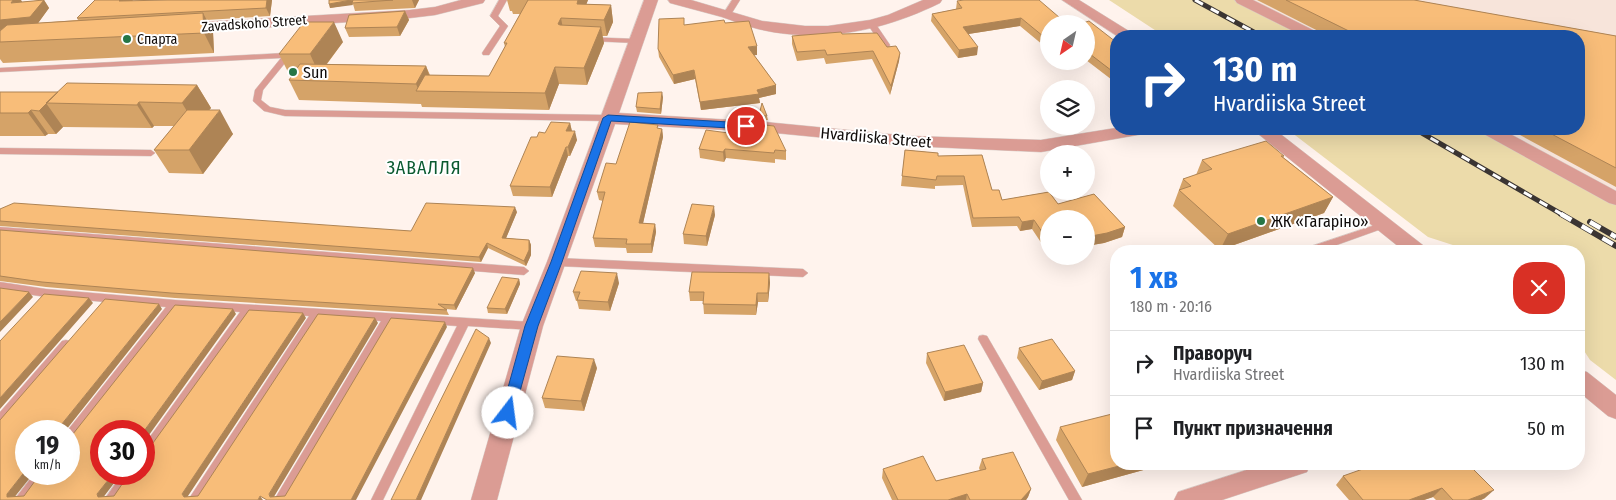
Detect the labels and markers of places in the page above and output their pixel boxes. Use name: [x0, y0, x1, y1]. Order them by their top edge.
place label: Спарта: [137, 31, 178, 48]
marker: Спарта: [121, 33, 133, 45]
place label: Sun: [303, 63, 328, 82]
marker: Sun: [287, 66, 299, 78]
pin: [725, 105, 767, 147]
place label: ЖК «Гагаріно»: [1271, 212, 1369, 231]
marker: ЖК «Гагаріно»: [1255, 215, 1267, 227]

